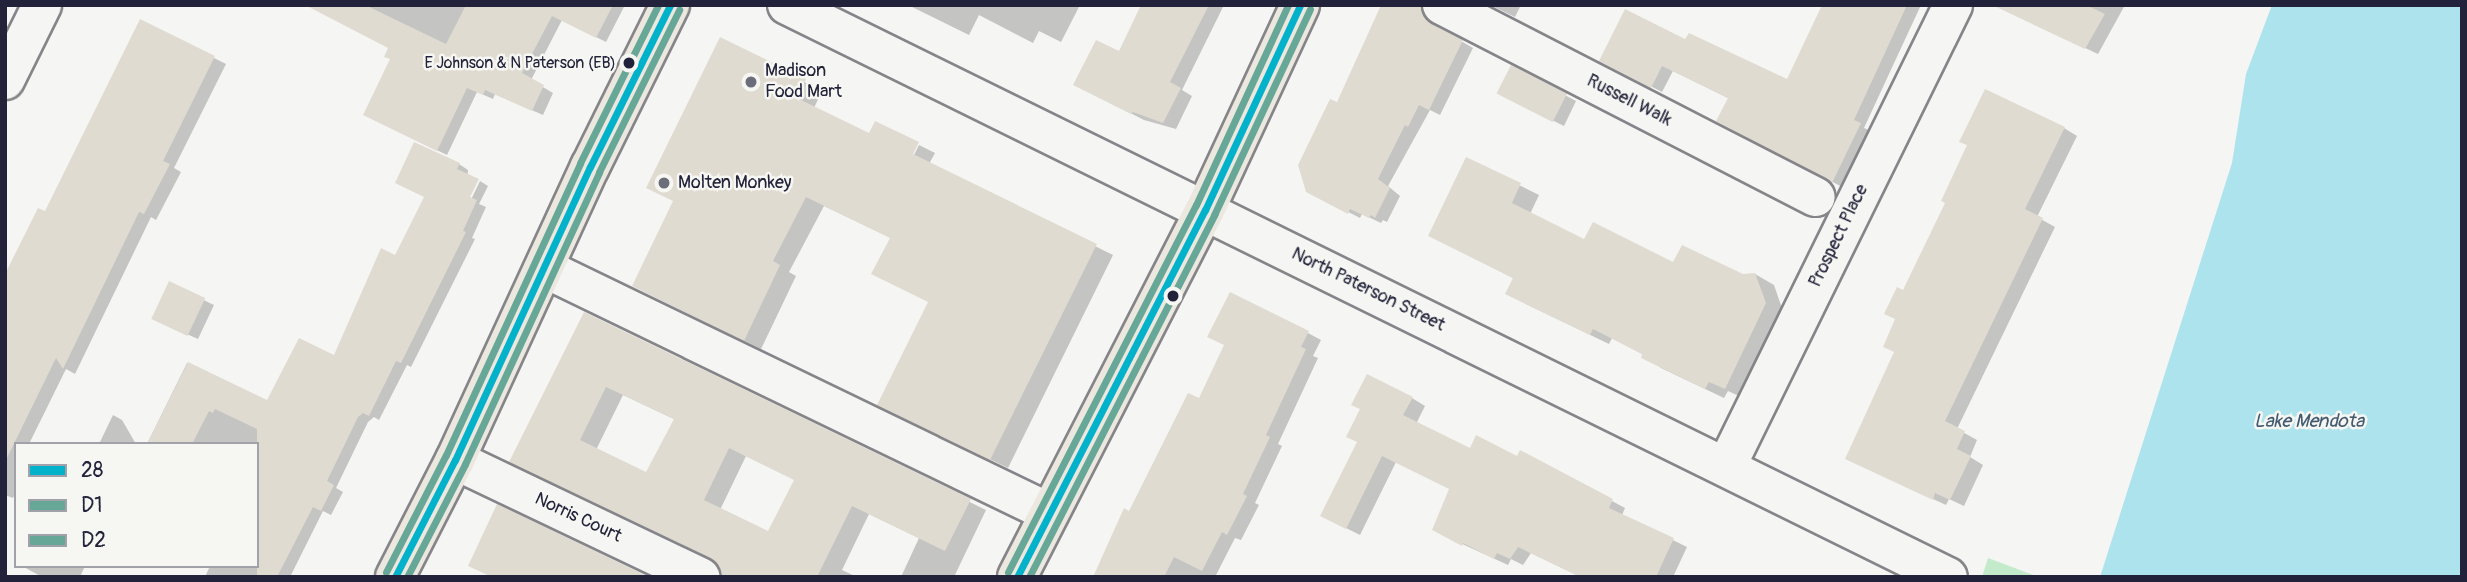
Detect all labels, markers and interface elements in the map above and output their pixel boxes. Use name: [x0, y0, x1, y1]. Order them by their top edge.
place label: E Johnson & N Paterson (EB): [424, 53, 616, 73]
marker: E Johnson & N Paterson (EB): [622, 56, 636, 70]
place label: Madison Food Mart: [765, 61, 842, 104]
street label: Russell Walk: [1583, 70, 1675, 132]
marker: Madison Food Mart: [743, 74, 759, 90]
place label: Molten Monkey: [678, 172, 791, 194]
marker: Molten Monkey: [656, 175, 672, 191]
street label: Prospect Place: [1805, 181, 1873, 291]
street label: North Paterson Street: [1288, 243, 1448, 337]
unlabelled marker: [1166, 289, 1180, 303]
water label: Lake Mendota: [2254, 411, 2364, 433]
legend: [14, 442, 259, 568]
text: 28: [81, 457, 103, 484]
street label: Norris Court: [531, 488, 625, 548]
text: D1: [81, 492, 102, 519]
text: D2: [81, 527, 106, 554]

